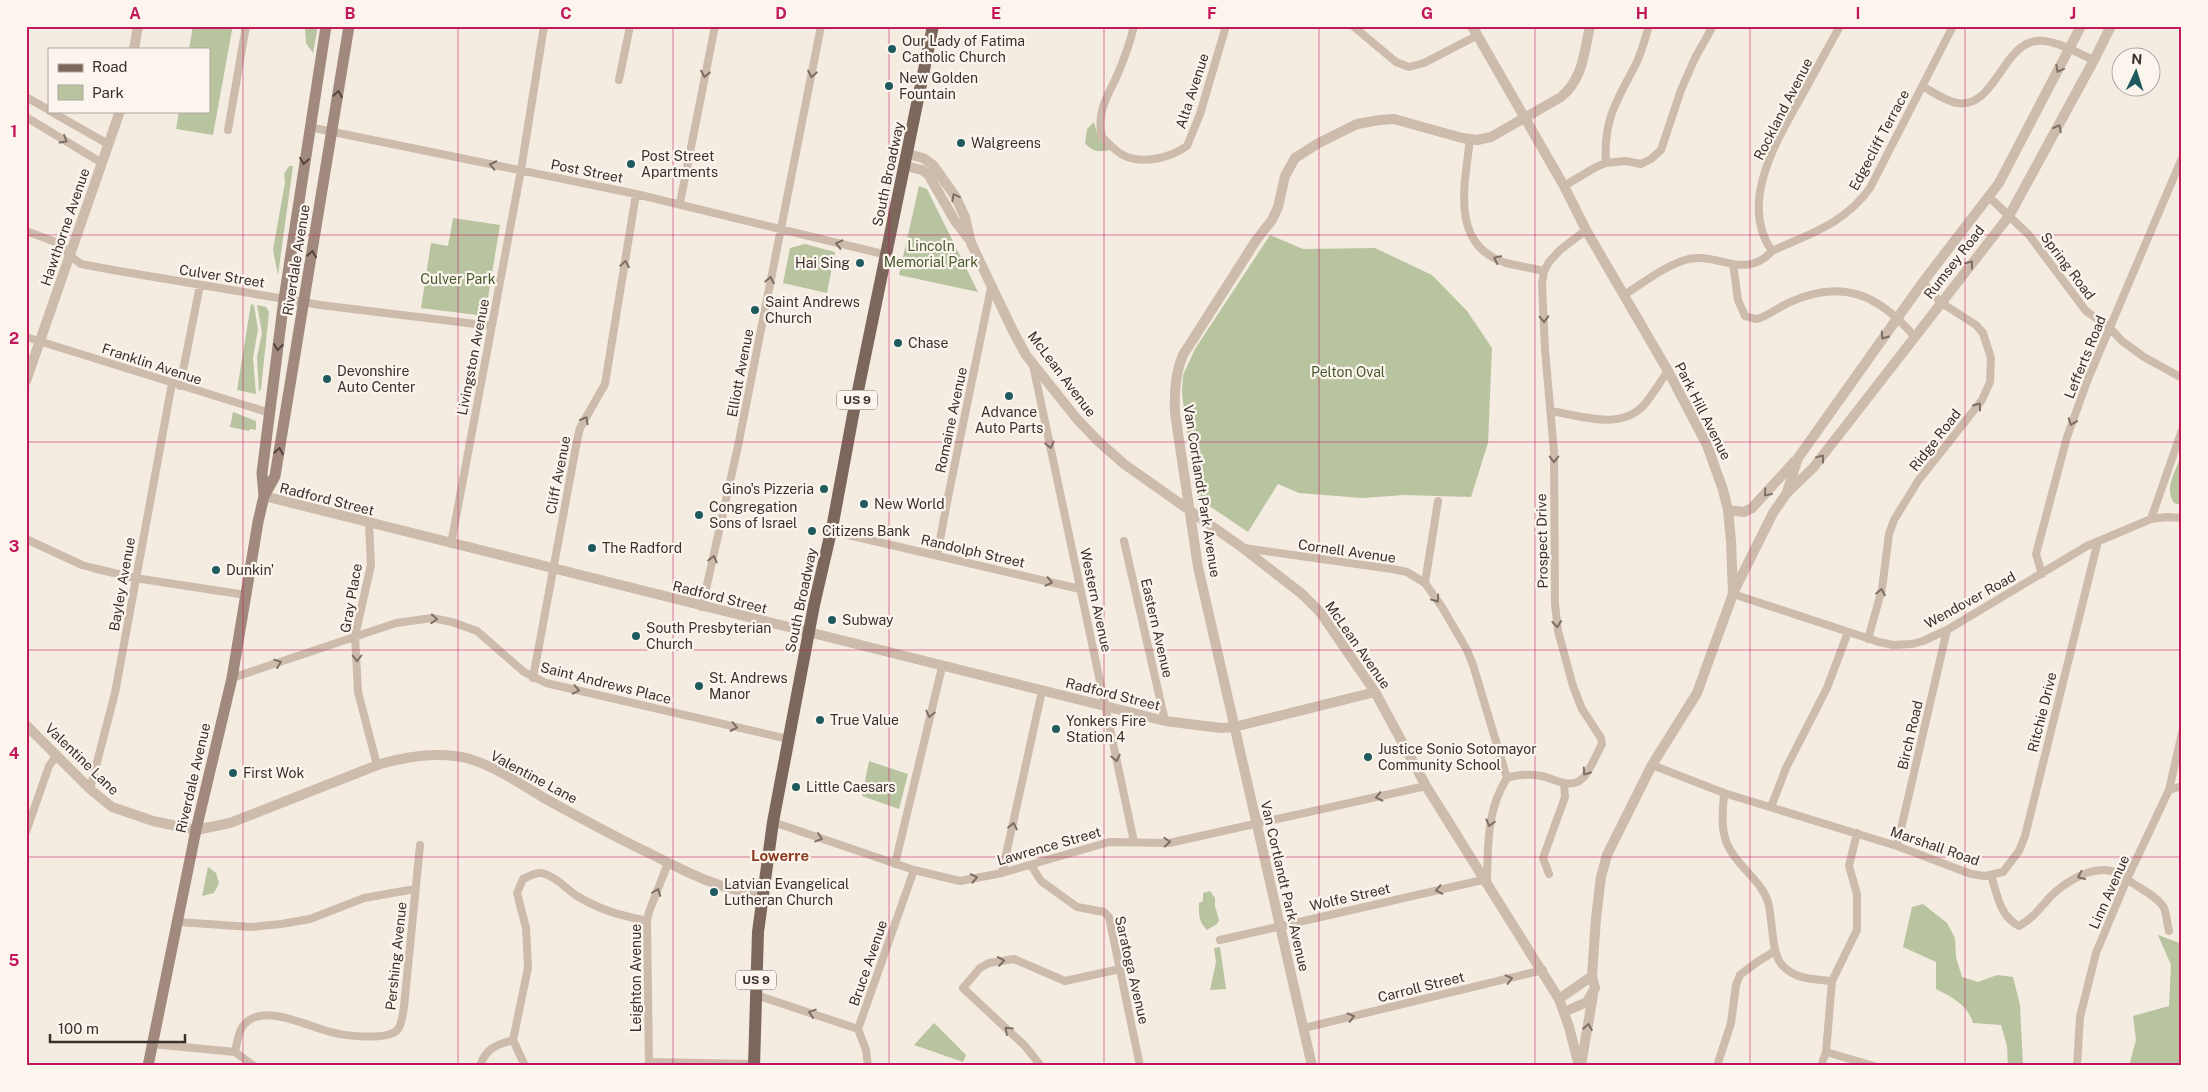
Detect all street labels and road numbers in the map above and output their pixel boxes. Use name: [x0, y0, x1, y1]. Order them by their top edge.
street label: Alta Avenue: [1172, 51, 1212, 131]
street label: Rockland Avenue: [1750, 55, 1816, 163]
street label: Edgecliff Terrace: [1846, 87, 1912, 193]
street label: South Broadway: [869, 120, 907, 228]
street label: Post Street: [549, 156, 625, 186]
street label: Hawthorne Avenue: [37, 166, 93, 288]
street label: Riverdale Avenue: [279, 203, 313, 317]
street label: Rumsey Road: [1920, 222, 1988, 302]
street label: Spring Road: [2038, 229, 2098, 303]
street label: Culver Street: [178, 261, 266, 291]
street label: Livingston Avenue: [454, 297, 492, 417]
street label: Lefferts Road: [2061, 313, 2109, 401]
street label: Elliott Avenue: [724, 328, 756, 418]
street label: McLean Avenue: [1025, 328, 1099, 420]
street label: Franklin Avenue: [100, 340, 204, 388]
street label: Park Hill Avenue: [1672, 360, 1735, 462]
street label: Romaine Avenue: [932, 365, 970, 474]
road number: US 9: [837, 390, 877, 410]
street label: Van Cortlandt Park Avenue: [1180, 403, 1224, 579]
street label: Ridge Road: [1906, 406, 1964, 474]
street label: Cliff Avenue: [543, 434, 573, 516]
street label: Radford Street: [278, 480, 376, 518]
street label: Prospect Drive: [1533, 493, 1551, 589]
street label: Randolph Street: [919, 531, 1027, 571]
street label: Bayley Avenue: [106, 536, 138, 632]
street label: Cornell Avenue: [1297, 536, 1397, 566]
street label: South Broadway: [782, 546, 820, 654]
street label: Western Avenue: [1077, 547, 1115, 653]
street label: Gray Place: [337, 562, 365, 634]
street label: Wendover Road: [1922, 568, 2018, 632]
street label: Eastern Avenue: [1138, 577, 1176, 679]
street label: Radford Street: [671, 578, 769, 616]
street label: McLean Avenue: [1322, 598, 1394, 692]
street label: Saint Andrews Place: [539, 659, 673, 707]
street label: Ritchie Drive: [2024, 670, 2060, 754]
street label: Radford Street: [1064, 675, 1162, 713]
street label: Birch Road: [1894, 699, 1926, 771]
street label: Valentine Lane: [42, 720, 122, 798]
street label: Riverdale Avenue: [173, 721, 213, 835]
street label: Valentine Lane: [488, 747, 580, 807]
street label: Van Cortlandt Park Avenue: [1258, 799, 1312, 973]
street label: Marshall Road: [1888, 823, 1982, 869]
street label: Lawrence Street: [995, 824, 1103, 868]
street label: Linn Avenue: [2086, 852, 2132, 931]
street label: Wolfe Street: [1308, 880, 1392, 914]
street label: Pershing Avenue: [382, 901, 410, 1011]
street label: Saratoga Avenue: [1112, 914, 1152, 1026]
street label: Bruce Avenue: [846, 918, 890, 1008]
street label: Leighton Avenue: [628, 924, 644, 1032]
street label: Carroll Street: [1376, 969, 1466, 1005]
road number: US 9: [736, 970, 776, 990]

